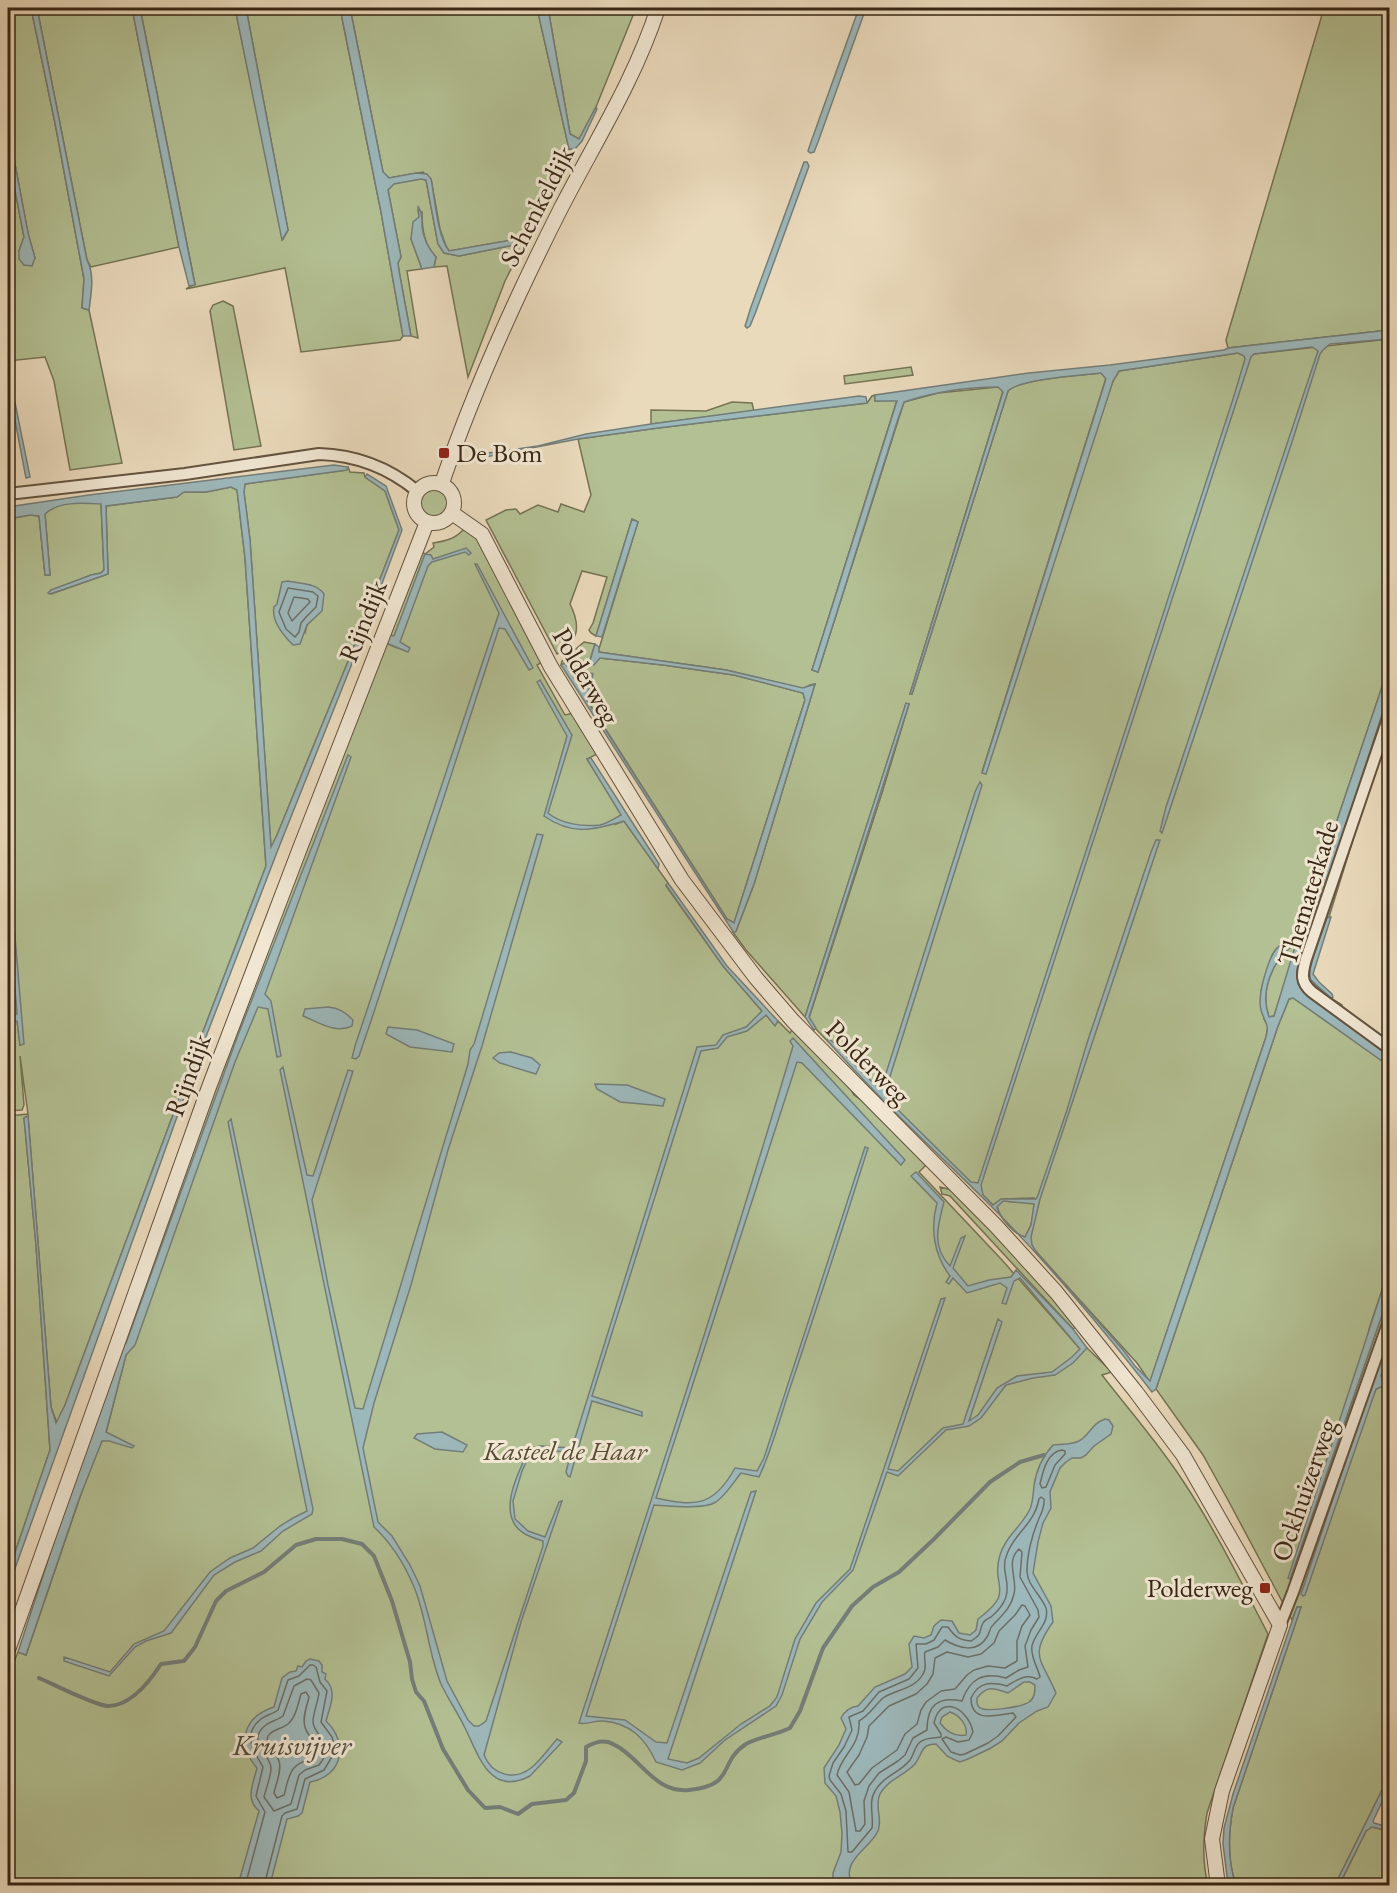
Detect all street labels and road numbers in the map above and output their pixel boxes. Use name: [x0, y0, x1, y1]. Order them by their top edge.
street label: Schenkeldijk: [491, 139, 582, 272]
street label: Rijndijk: [330, 574, 395, 667]
street label: Polderweg: [545, 621, 628, 731]
street label: Thematerkade: [1269, 816, 1346, 970]
street label: Polderweg: [818, 1012, 918, 1112]
street label: Rijndijk: [157, 1028, 219, 1121]
street label: Ockhuizerweg: [1263, 1414, 1344, 1566]

